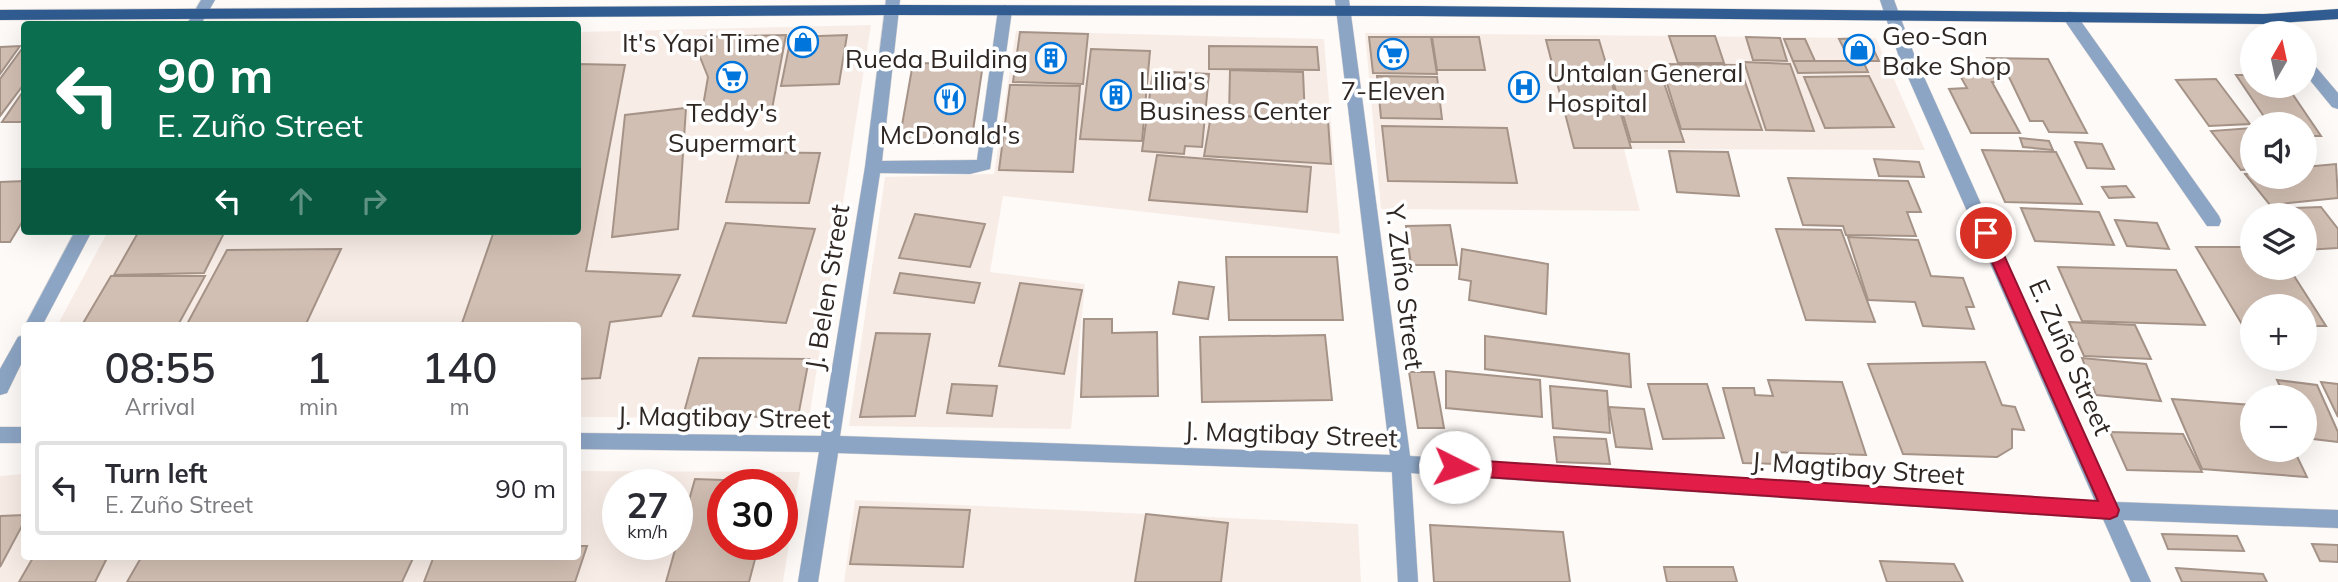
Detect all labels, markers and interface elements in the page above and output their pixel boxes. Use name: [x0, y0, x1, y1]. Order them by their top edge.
place label: Geo-San Bake Shop: [1882, 19, 2011, 82]
north arrow: [2240, 21, 2317, 98]
map controls: [2240, 21, 2317, 462]
shop icon: It's Yapi Time: [786, 25, 820, 59]
place label: It's Yapi Time: [622, 26, 780, 59]
shop icon: Geo-San Bake Shop: [1842, 33, 1876, 67]
supermarket icon: 7-Eleven: [1376, 37, 1410, 71]
building icon: Rueda Building: [1034, 41, 1068, 75]
place label: Rueda Building: [845, 42, 1028, 75]
text: 90 m: [157, 44, 273, 105]
icon: left: [42, 49, 133, 140]
place label: Untalan General Hospital: [1547, 56, 1743, 119]
supermarket icon: Teddy's Supermart: [715, 60, 749, 94]
place label: Lilia's Business Center: [1139, 64, 1332, 127]
hospital icon: Untalan General Hospital: [1507, 70, 1541, 104]
place label: 7-Eleven: [1340, 74, 1446, 107]
building icon: Lilia's Business Center: [1099, 78, 1133, 112]
restaurant icon: McDonald's: [933, 82, 967, 116]
place label: Teddy's Supermart: [668, 96, 796, 159]
text: E. Zuño Street: [157, 105, 363, 145]
button: sound: [2240, 112, 2317, 189]
place label: McDonald's: [880, 118, 1020, 151]
icon: left: [209, 182, 247, 220]
icon: ahead: [282, 182, 320, 220]
icon: right: [355, 182, 393, 220]
street label: J. Belen Street: [798, 202, 856, 372]
street label: Y. Zuño Street: [1378, 202, 1431, 371]
pin: [1956, 203, 2016, 263]
button: layers: [2240, 203, 2317, 280]
icon: arrive: [1967, 214, 2005, 252]
street label: E. Zuño Street: [2022, 274, 2120, 440]
button: +: [2240, 294, 2317, 371]
text: 08:55: [105, 341, 215, 394]
text: 1: [306, 341, 331, 394]
text: 140: [422, 341, 497, 394]
button: −: [2240, 385, 2317, 462]
text: Arrival: [125, 392, 195, 421]
text: min: [299, 392, 338, 421]
text: m: [449, 392, 470, 421]
street label: J. Magtibay Street: [617, 399, 831, 435]
street label: J. Magtibay Street: [1184, 414, 1398, 454]
position arrow: [1418, 430, 1492, 504]
street label: J. Magtibay Street: [1750, 444, 1966, 492]
text: Turn left: [105, 457, 207, 490]
icon: left: [46, 469, 84, 507]
speed limit sign: 30: [707, 469, 798, 560]
text: 90 m: [495, 472, 556, 505]
text: 27: [626, 483, 669, 527]
text: E. Zuño Street: [105, 490, 253, 519]
text: km/h: [627, 520, 668, 543]

